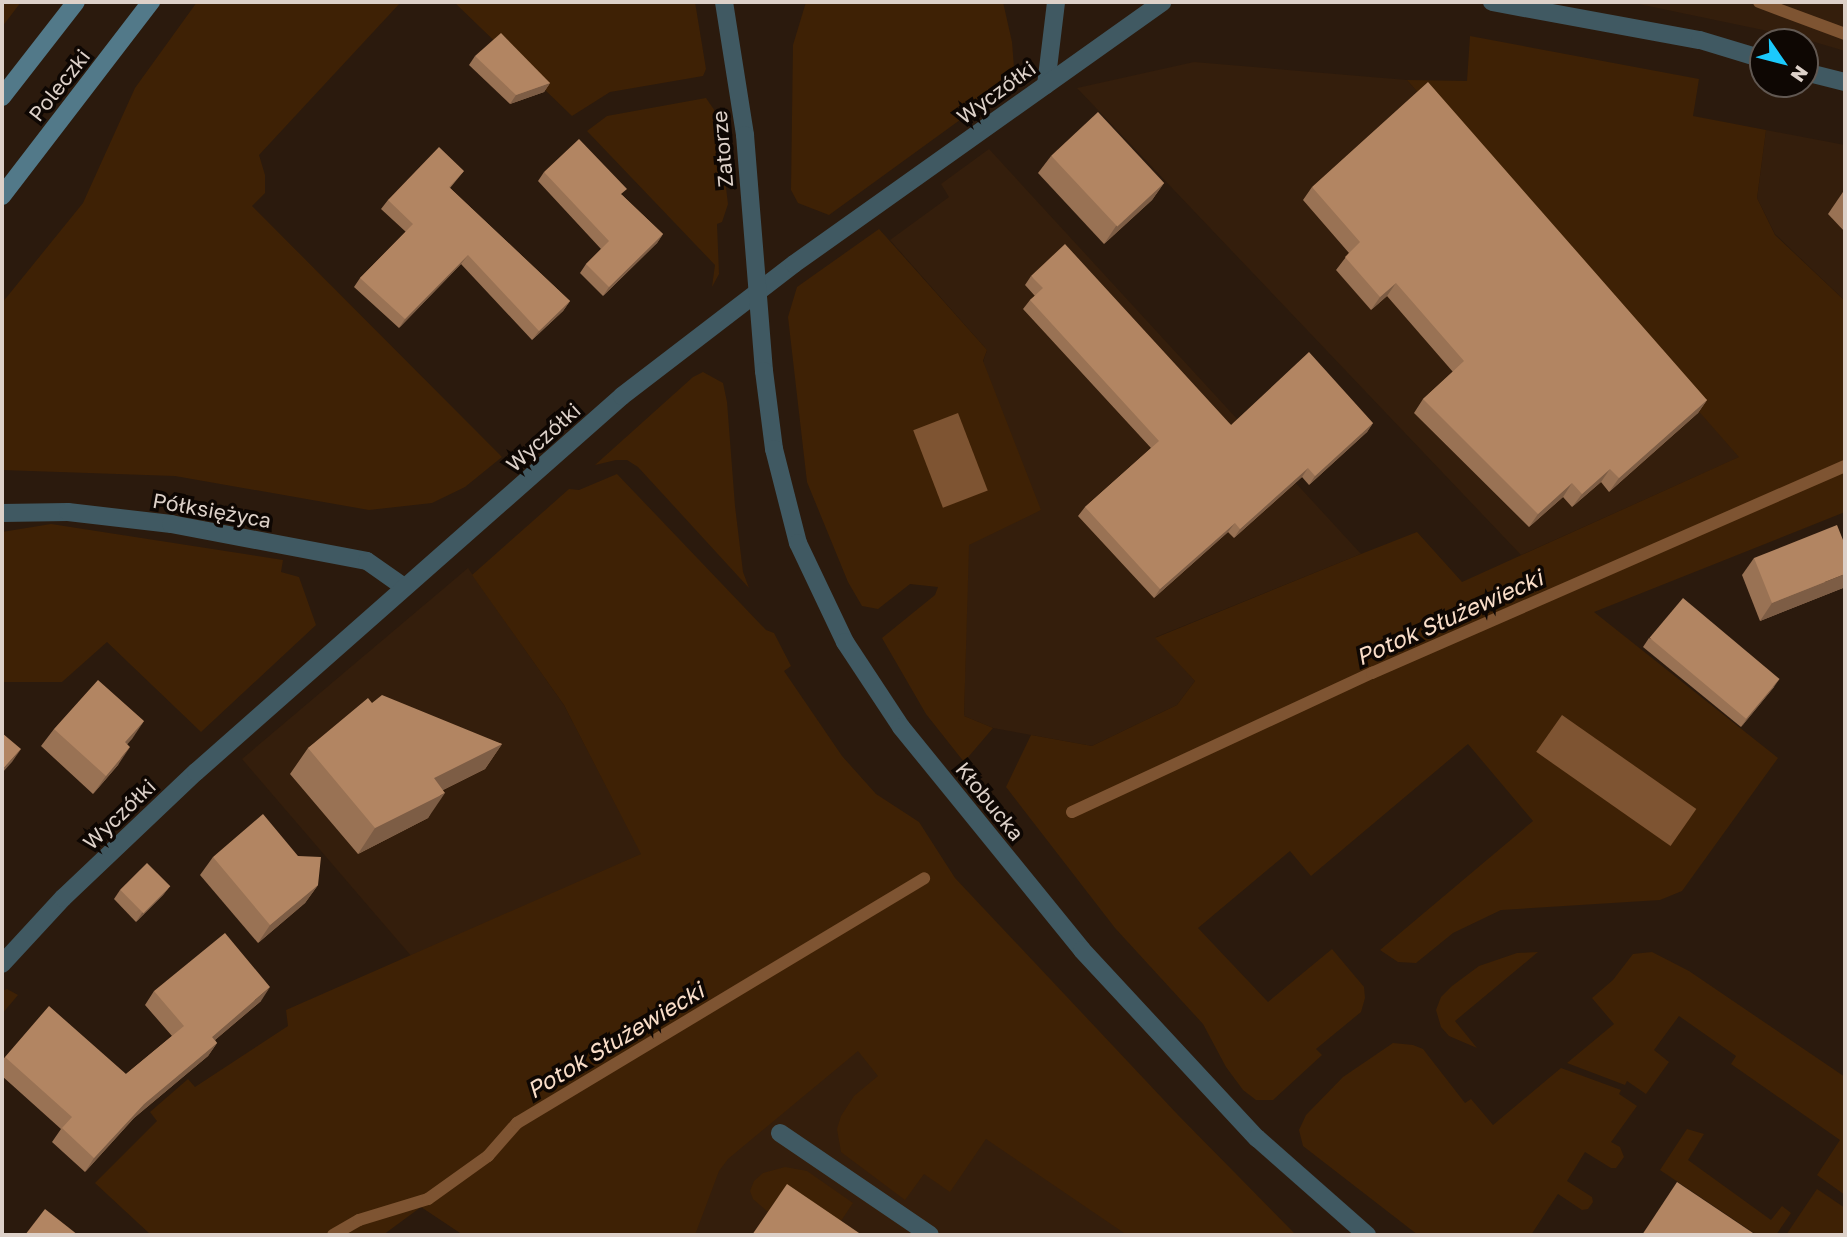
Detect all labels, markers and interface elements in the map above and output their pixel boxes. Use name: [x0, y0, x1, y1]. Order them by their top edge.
north arrow: [1749, 28, 1819, 98]
street label: Poleczki: [23, 44, 95, 126]
street label: Wyczółki: [952, 55, 1040, 129]
text: N: [1786, 62, 1814, 87]
street label: Zatorze: [706, 110, 738, 188]
street label: Wyczółki: [501, 397, 585, 477]
street label: Półksiężyca: [151, 487, 273, 533]
water label: Potok Służewiecki: [1351, 563, 1547, 671]
street label: Kłobucka: [951, 756, 1029, 846]
street label: Wyczółki: [77, 773, 161, 855]
water label: Potok Służewiecki: [522, 976, 708, 1104]

